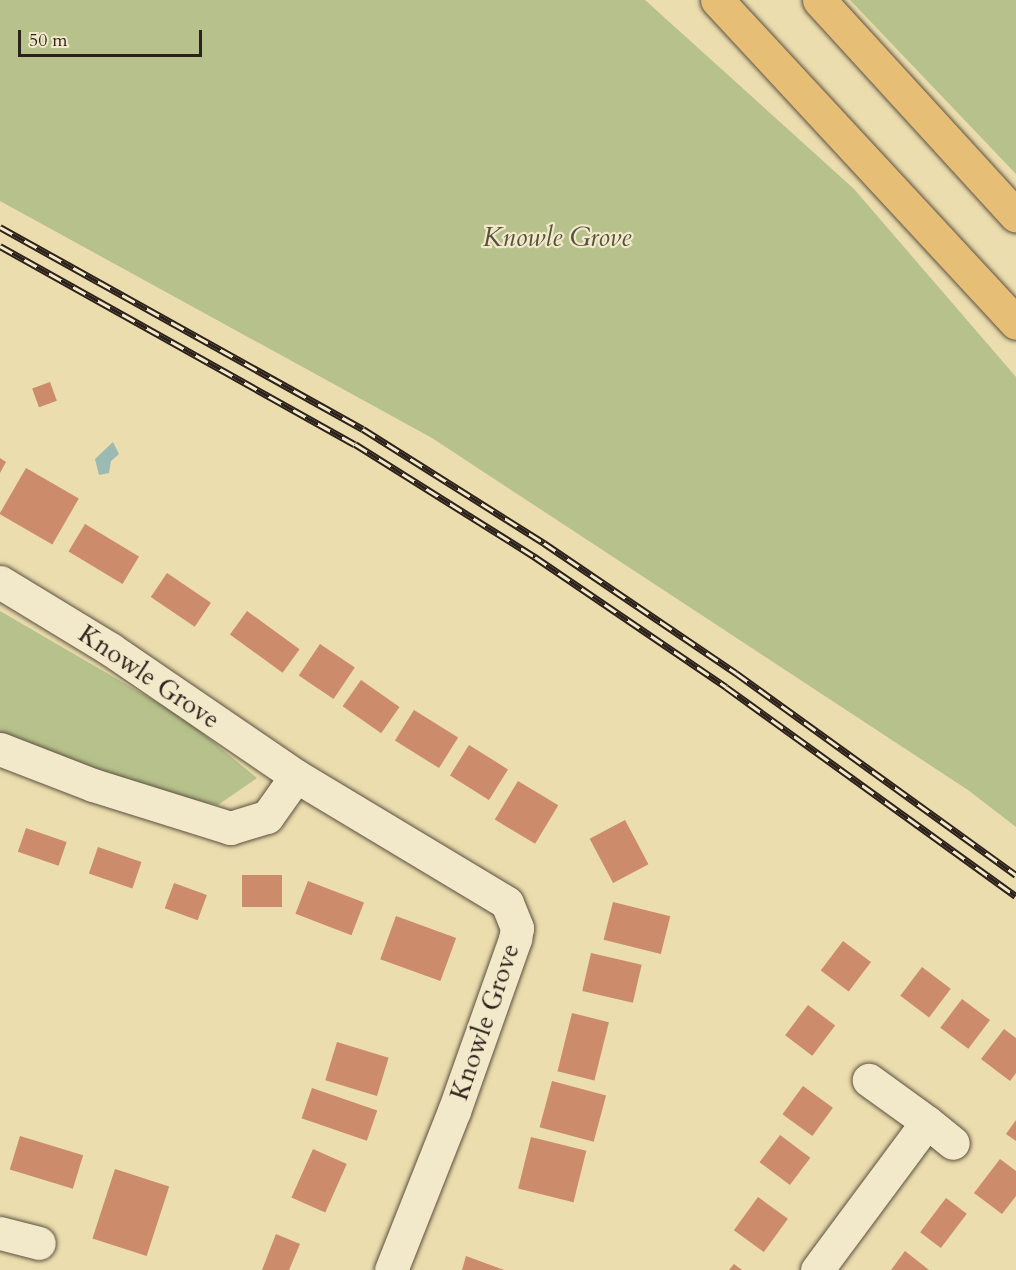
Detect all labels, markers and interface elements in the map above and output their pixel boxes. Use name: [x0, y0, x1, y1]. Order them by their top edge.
scale bar: [21, 18, 206, 56]
text: 50 m: [29, 28, 68, 53]
park label: Knowle Grove: [483, 222, 631, 254]
street label: Knowle Grove: [73, 618, 225, 736]
street label: Knowle Grove: [444, 940, 526, 1104]

